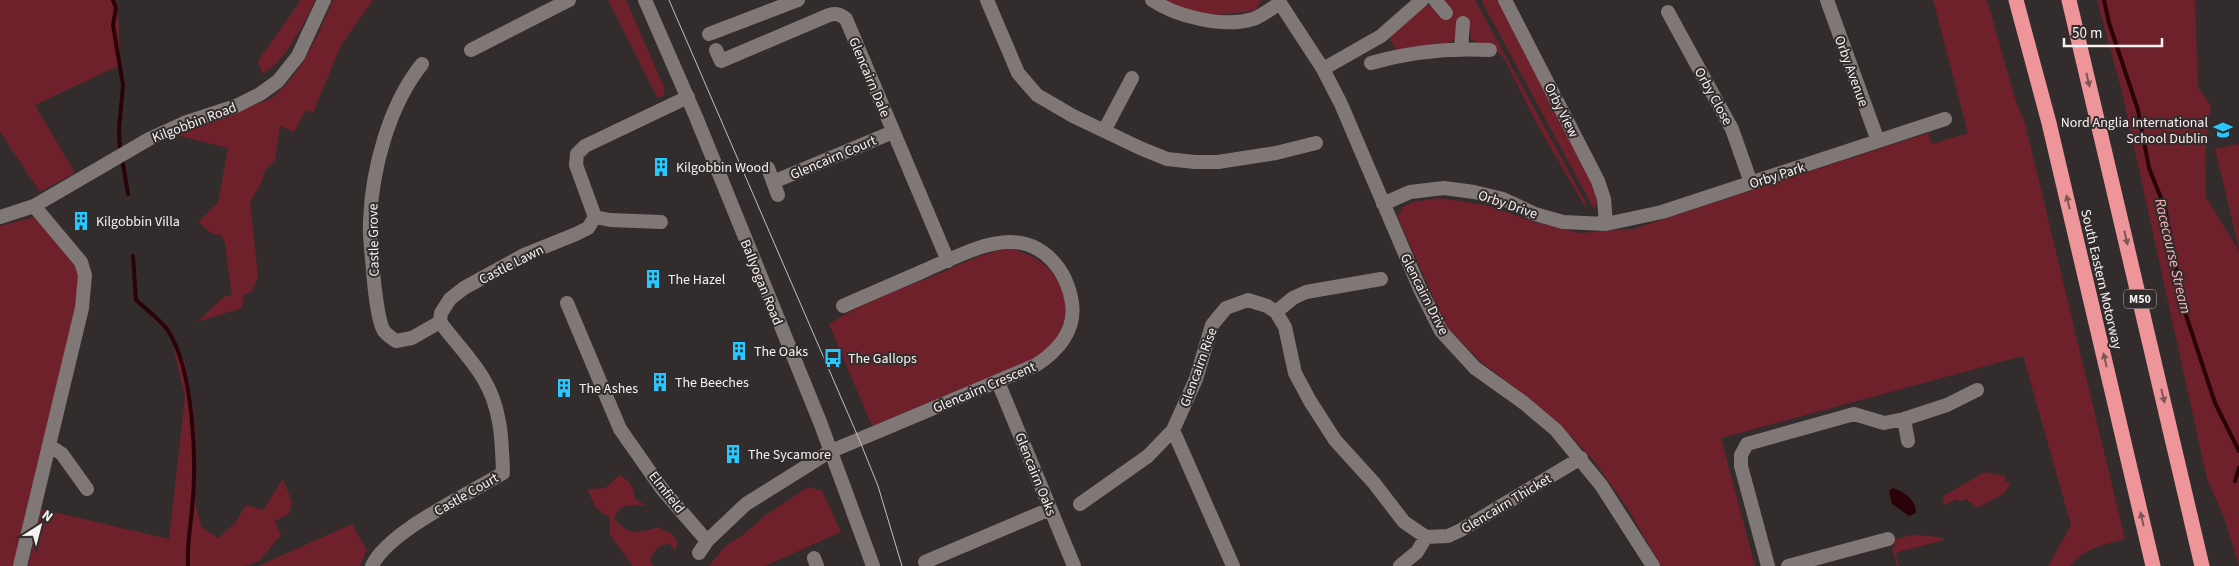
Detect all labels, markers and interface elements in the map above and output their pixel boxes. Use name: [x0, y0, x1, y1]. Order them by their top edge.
scale bar: [2064, 15, 2162, 47]
text: 50 m: [2072, 23, 2102, 44]
street label: Orby Avenue: [1829, 33, 1873, 110]
street label: Glencairn Dale: [843, 34, 895, 120]
street label: Orby Close: [1689, 64, 1737, 129]
one-way arrow: [2084, 72, 2092, 87]
street label: Orby View: [1539, 80, 1583, 141]
street label: Kilgobbin Road: [149, 98, 239, 148]
place label: Nord Anglia International School Dublin: [2061, 113, 2208, 149]
school or university icon: Nord Anglia International School Dublin: [2212, 119, 2234, 141]
street label: Glencairn Court: [787, 131, 880, 185]
building icon: Kilgobbin Wood: [650, 156, 672, 178]
place label: Kilgobbin Wood: [676, 158, 769, 178]
street label: Orby Park: [1747, 158, 1808, 194]
street label: Orby Drive: [1475, 185, 1540, 224]
one-way arrow: [2064, 195, 2072, 210]
water label: Racecourse Stream: [2149, 196, 2196, 316]
street label: Castle Grove: [363, 203, 385, 277]
street label: South Eastern Motorway: [2075, 207, 2127, 352]
building icon: Kilgobbin Villa: [70, 210, 92, 232]
place label: Kilgobbin Villa: [96, 212, 180, 232]
one-way arrow: [2122, 230, 2130, 245]
street label: Ballyogan Road: [735, 236, 787, 328]
street label: Castle Lawn: [476, 240, 547, 290]
street label: Glencairn Drive: [1395, 250, 1453, 339]
building icon: The Hazel: [642, 268, 664, 290]
place label: The Hazel: [668, 270, 726, 290]
road number: M50: [2124, 290, 2156, 308]
street label: Glencairn Rise: [1175, 325, 1223, 410]
building icon: The Oaks: [728, 340, 750, 362]
place label: The Oaks: [754, 342, 808, 362]
bus stop icon: The Gallops: [822, 347, 844, 369]
place label: The Gallops: [848, 349, 917, 369]
one-way arrow: [2101, 353, 2109, 368]
street label: Glencairn Crescent: [930, 357, 1039, 419]
building icon: The Beeches: [649, 371, 671, 393]
place label: The Beeches: [675, 373, 749, 393]
building icon: The Ashes: [553, 377, 575, 399]
place label: The Ashes: [579, 379, 638, 399]
one-way arrow: [2159, 389, 2167, 404]
street label: Glencairn Oaks: [1009, 430, 1061, 519]
building icon: The Sycamore: [722, 443, 744, 465]
place label: The Sycamore: [748, 445, 831, 465]
street label: Elmfield: [643, 467, 689, 518]
street label: Castle Court: [431, 468, 503, 521]
street label: Glencairn Thicket: [1458, 469, 1556, 539]
north arrow: [15, 501, 65, 551]
text: N: [37, 505, 57, 527]
one-way arrow: [2138, 511, 2146, 526]

